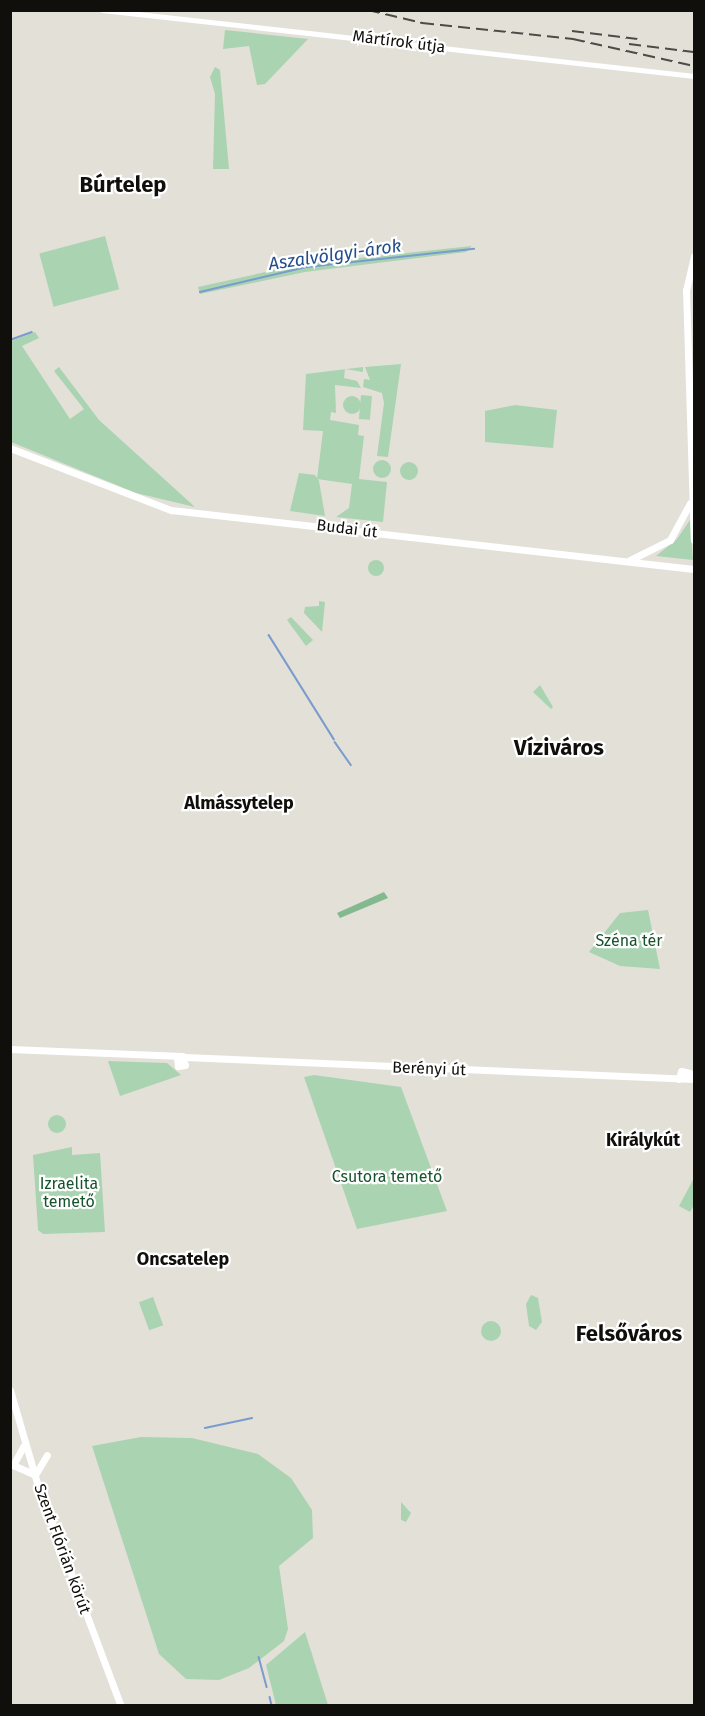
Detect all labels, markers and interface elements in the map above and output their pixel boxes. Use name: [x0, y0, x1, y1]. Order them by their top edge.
street label: Mártírok útja: [351, 27, 447, 57]
district label: Búrtelep: [80, 172, 166, 198]
water label: Aszalvölgyi-árok: [267, 235, 403, 275]
street label: Budai út: [315, 516, 379, 542]
district label: Víziváros: [514, 735, 604, 761]
district label: Almássytelep: [184, 792, 294, 814]
park label: Széna tér: [596, 931, 662, 951]
street label: Berényi út: [392, 1058, 466, 1080]
district label: Királykút: [606, 1129, 680, 1151]
park label: Csutora temető: [332, 1167, 442, 1187]
park label: Izraelita temető: [40, 1174, 98, 1212]
district label: Oncsatelep: [137, 1248, 229, 1270]
district label: Felsőváros: [576, 1321, 682, 1347]
street label: Szent Flórián körút: [30, 1481, 94, 1617]

